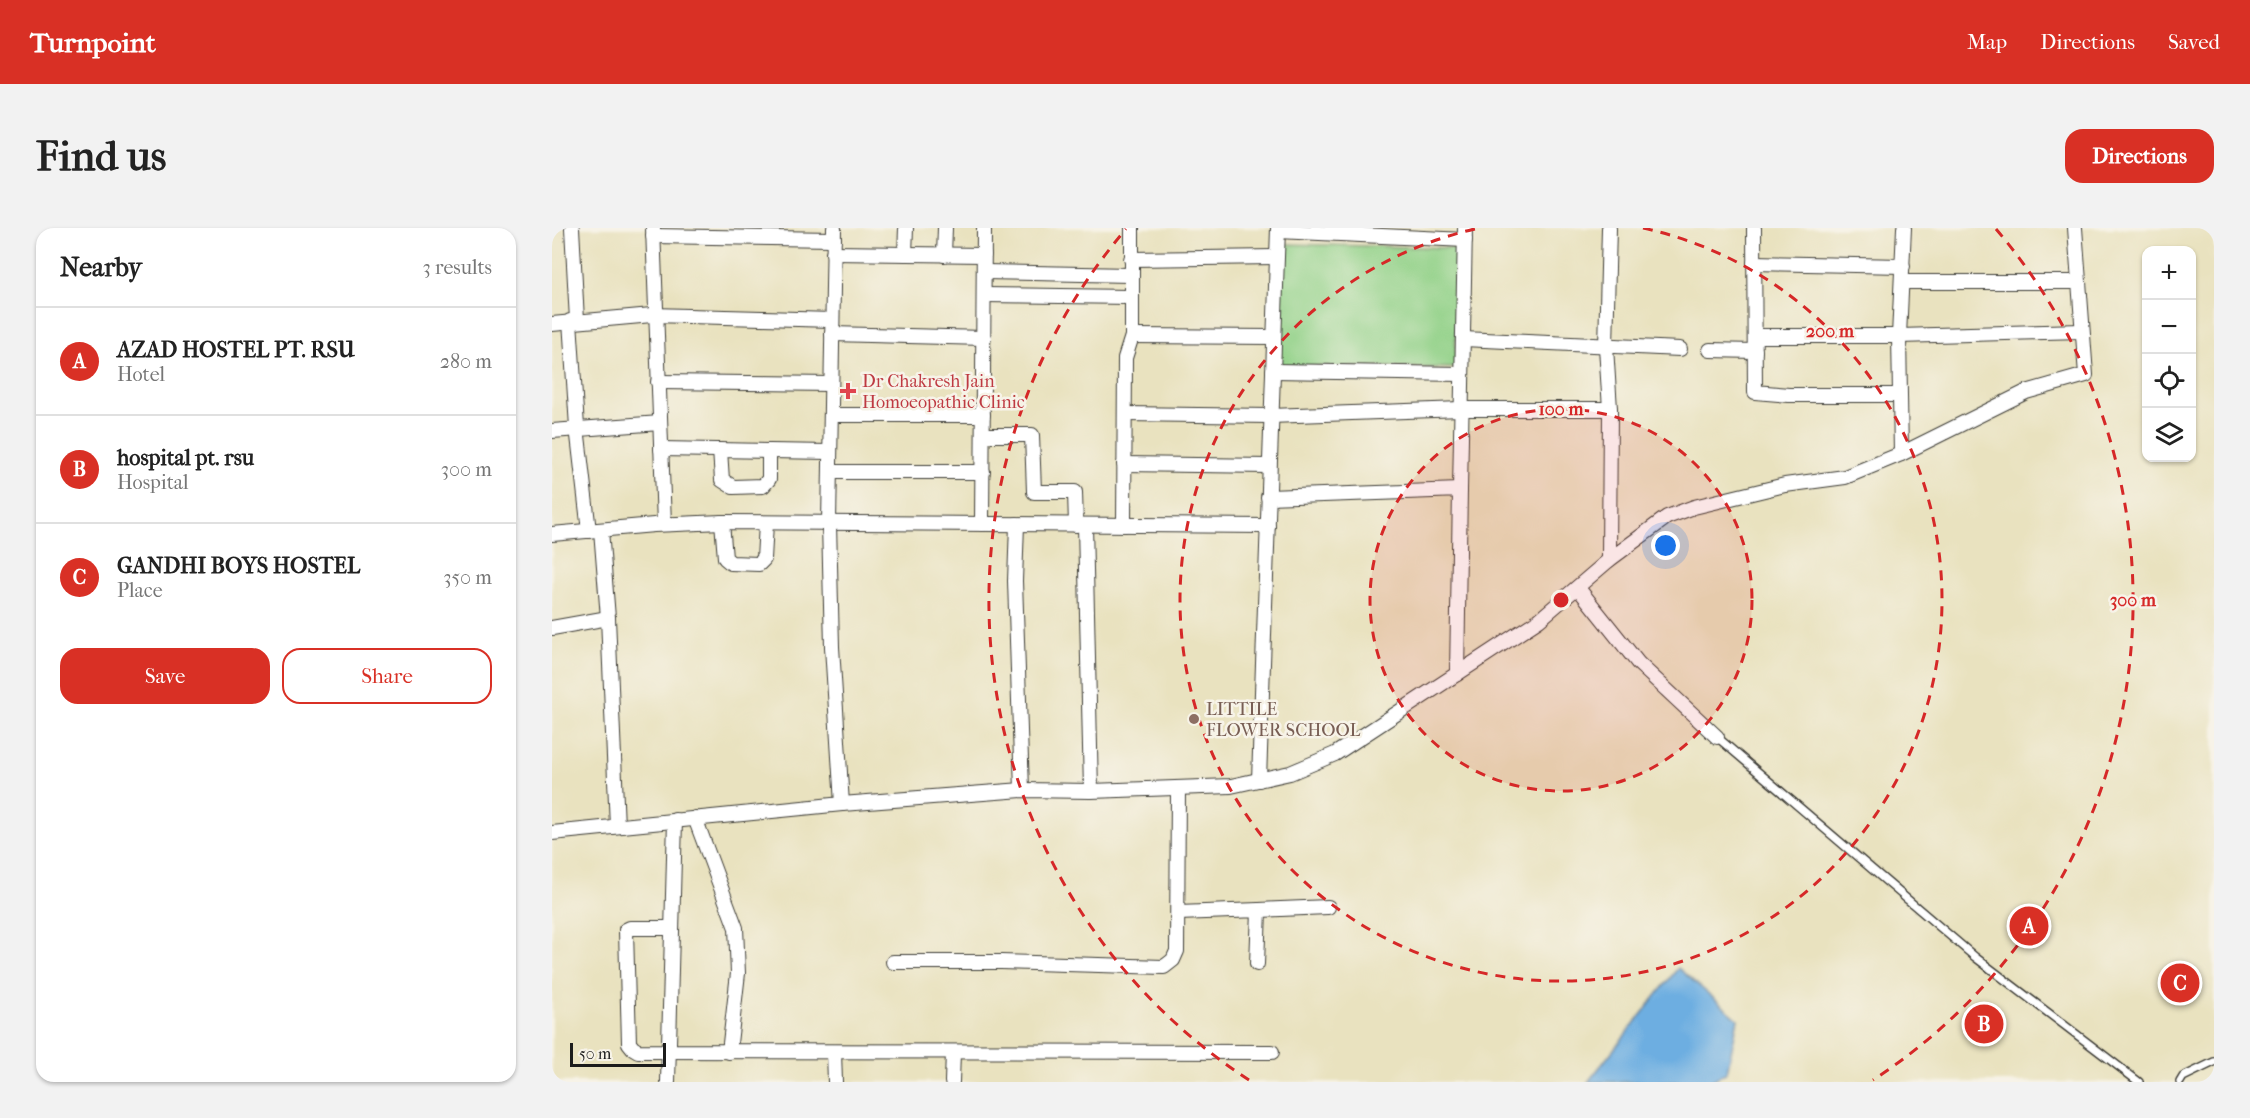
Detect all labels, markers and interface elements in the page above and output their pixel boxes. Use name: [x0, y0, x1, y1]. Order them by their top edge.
text: Turnpoint: [30, 26, 156, 59]
text: Map: [1967, 30, 2007, 54]
text: Directions: [2040, 30, 2135, 54]
text: Saved: [2168, 30, 2220, 54]
button: Directions: [2065, 129, 2214, 183]
text: Find us: [36, 132, 166, 181]
map controls: [2142, 246, 2196, 462]
button: +: [2142, 246, 2196, 300]
text: Nearby: [60, 252, 142, 283]
text: 3 results: [423, 256, 492, 279]
button: −: [2142, 300, 2196, 354]
text: 200 m: [1806, 321, 1855, 342]
text: AZAD HOSTEL PT. RSU: [117, 337, 355, 363]
text: A: [73, 350, 86, 373]
text: 280 m: [440, 350, 492, 373]
button: locate: [2142, 354, 2196, 408]
text: Hotel: [117, 363, 165, 386]
place label: Dr Chakresh Jain Homoeopathic Clinic: [862, 371, 1025, 413]
marker: Dr Chakresh Jain Homoeopathic Clinic: [839, 382, 857, 400]
text: 100 m: [1538, 399, 1585, 420]
button: layers: [2142, 408, 2196, 462]
text: hospital pt. rsu: [117, 445, 254, 471]
text: B: [73, 458, 86, 481]
text: 300 m: [441, 458, 492, 481]
text: Hospital: [117, 471, 189, 494]
your location: [1651, 531, 1680, 560]
text: GANDHI BOYS HOSTEL: [117, 553, 360, 579]
text: C: [73, 566, 86, 589]
text: 350 m: [443, 566, 492, 589]
text: Place: [117, 579, 163, 602]
centre of rings: [1551, 590, 1571, 610]
text: 300 m: [2110, 590, 2157, 611]
button: Save: [60, 648, 270, 704]
button: Share: [282, 648, 492, 704]
place label: LITTILE FLOWER SCHOOL: [1206, 699, 1361, 741]
marker: LITTILE FLOWER SCHOOL: [1187, 712, 1201, 726]
pin: A: [2010, 904, 2048, 948]
pin: C: [2160, 960, 2200, 1005]
pin: B: [1964, 1002, 2004, 1046]
scale bar: [570, 1040, 666, 1068]
text: 50 m: [579, 1044, 611, 1063]

